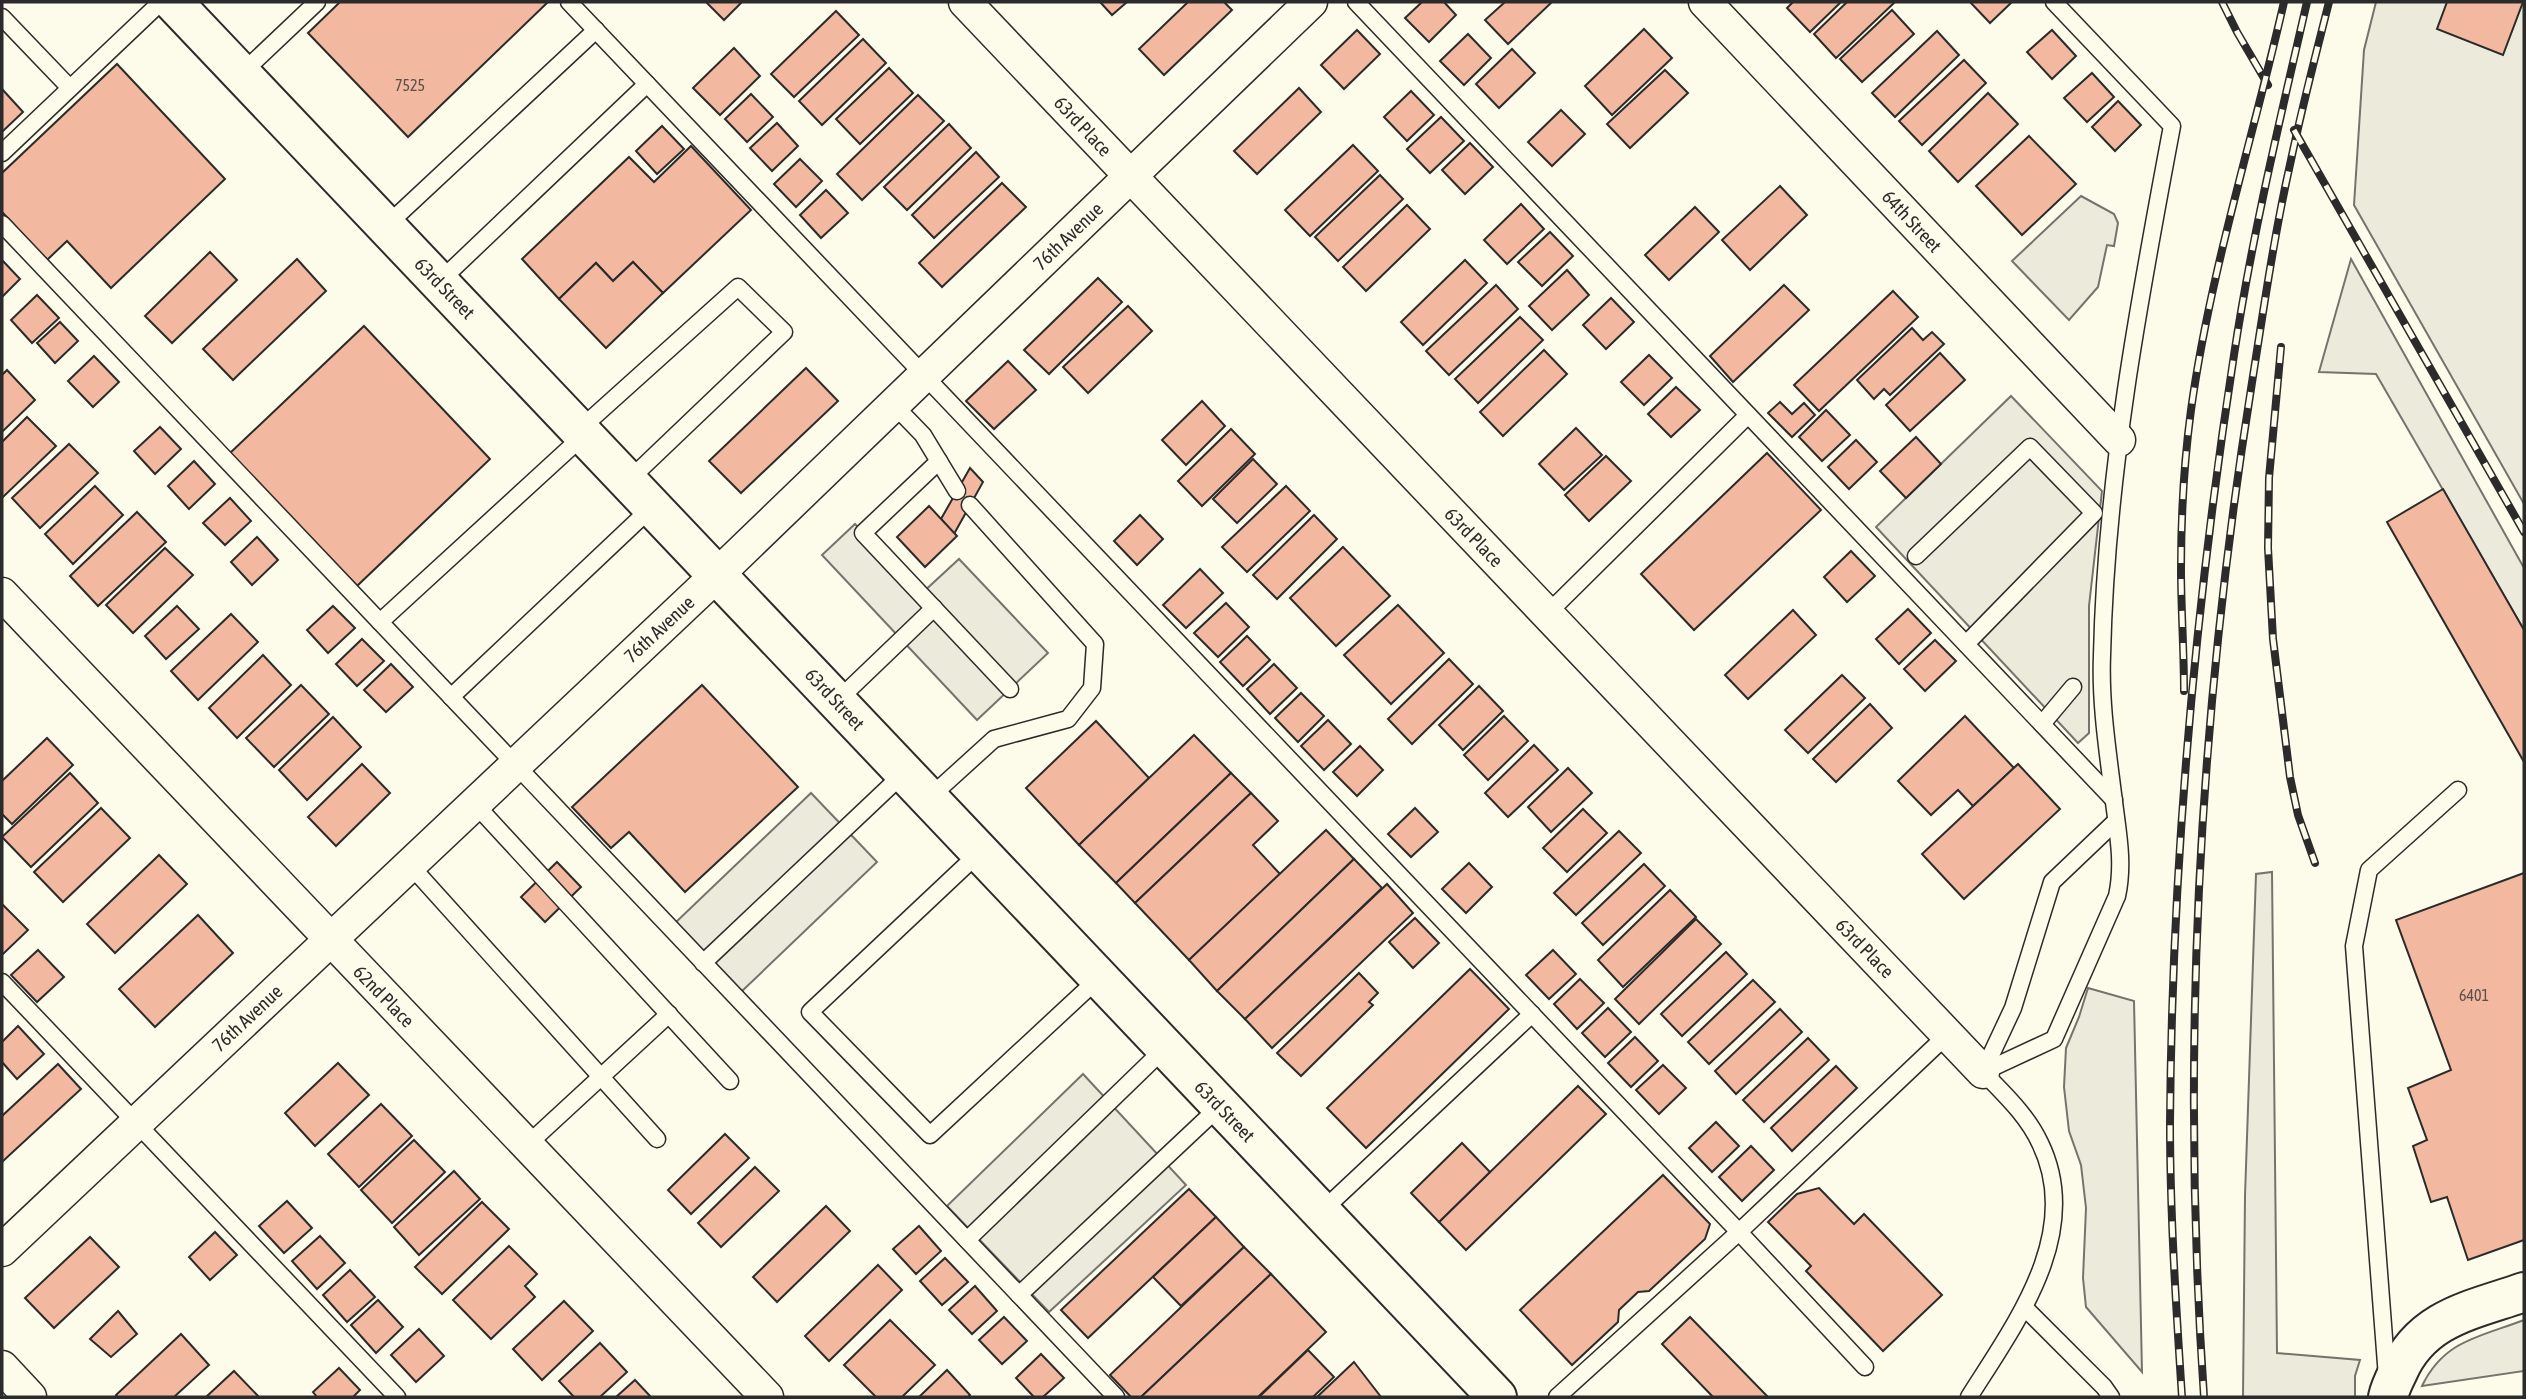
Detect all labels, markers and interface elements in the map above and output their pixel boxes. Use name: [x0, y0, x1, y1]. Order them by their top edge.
house number: 7525: [395, 76, 425, 94]
street label: 63rd Place: [1050, 91, 1116, 161]
street label: 64th Street: [1878, 185, 1946, 257]
street label: 76th Avenue: [1029, 198, 1107, 274]
street label: 63rd Street: [410, 253, 480, 323]
street label: 63rd Place: [1440, 503, 1508, 571]
street label: 76th Avenue: [619, 591, 699, 667]
street label: 63rd Street: [801, 663, 869, 735]
street label: 63rd Place: [1831, 914, 1899, 982]
street label: 62nd Place: [349, 960, 419, 1032]
street label: 76th Avenue: [207, 980, 287, 1056]
house number: 6401: [2459, 986, 2489, 1004]
street label: 63rd Street: [1190, 1076, 1260, 1146]

